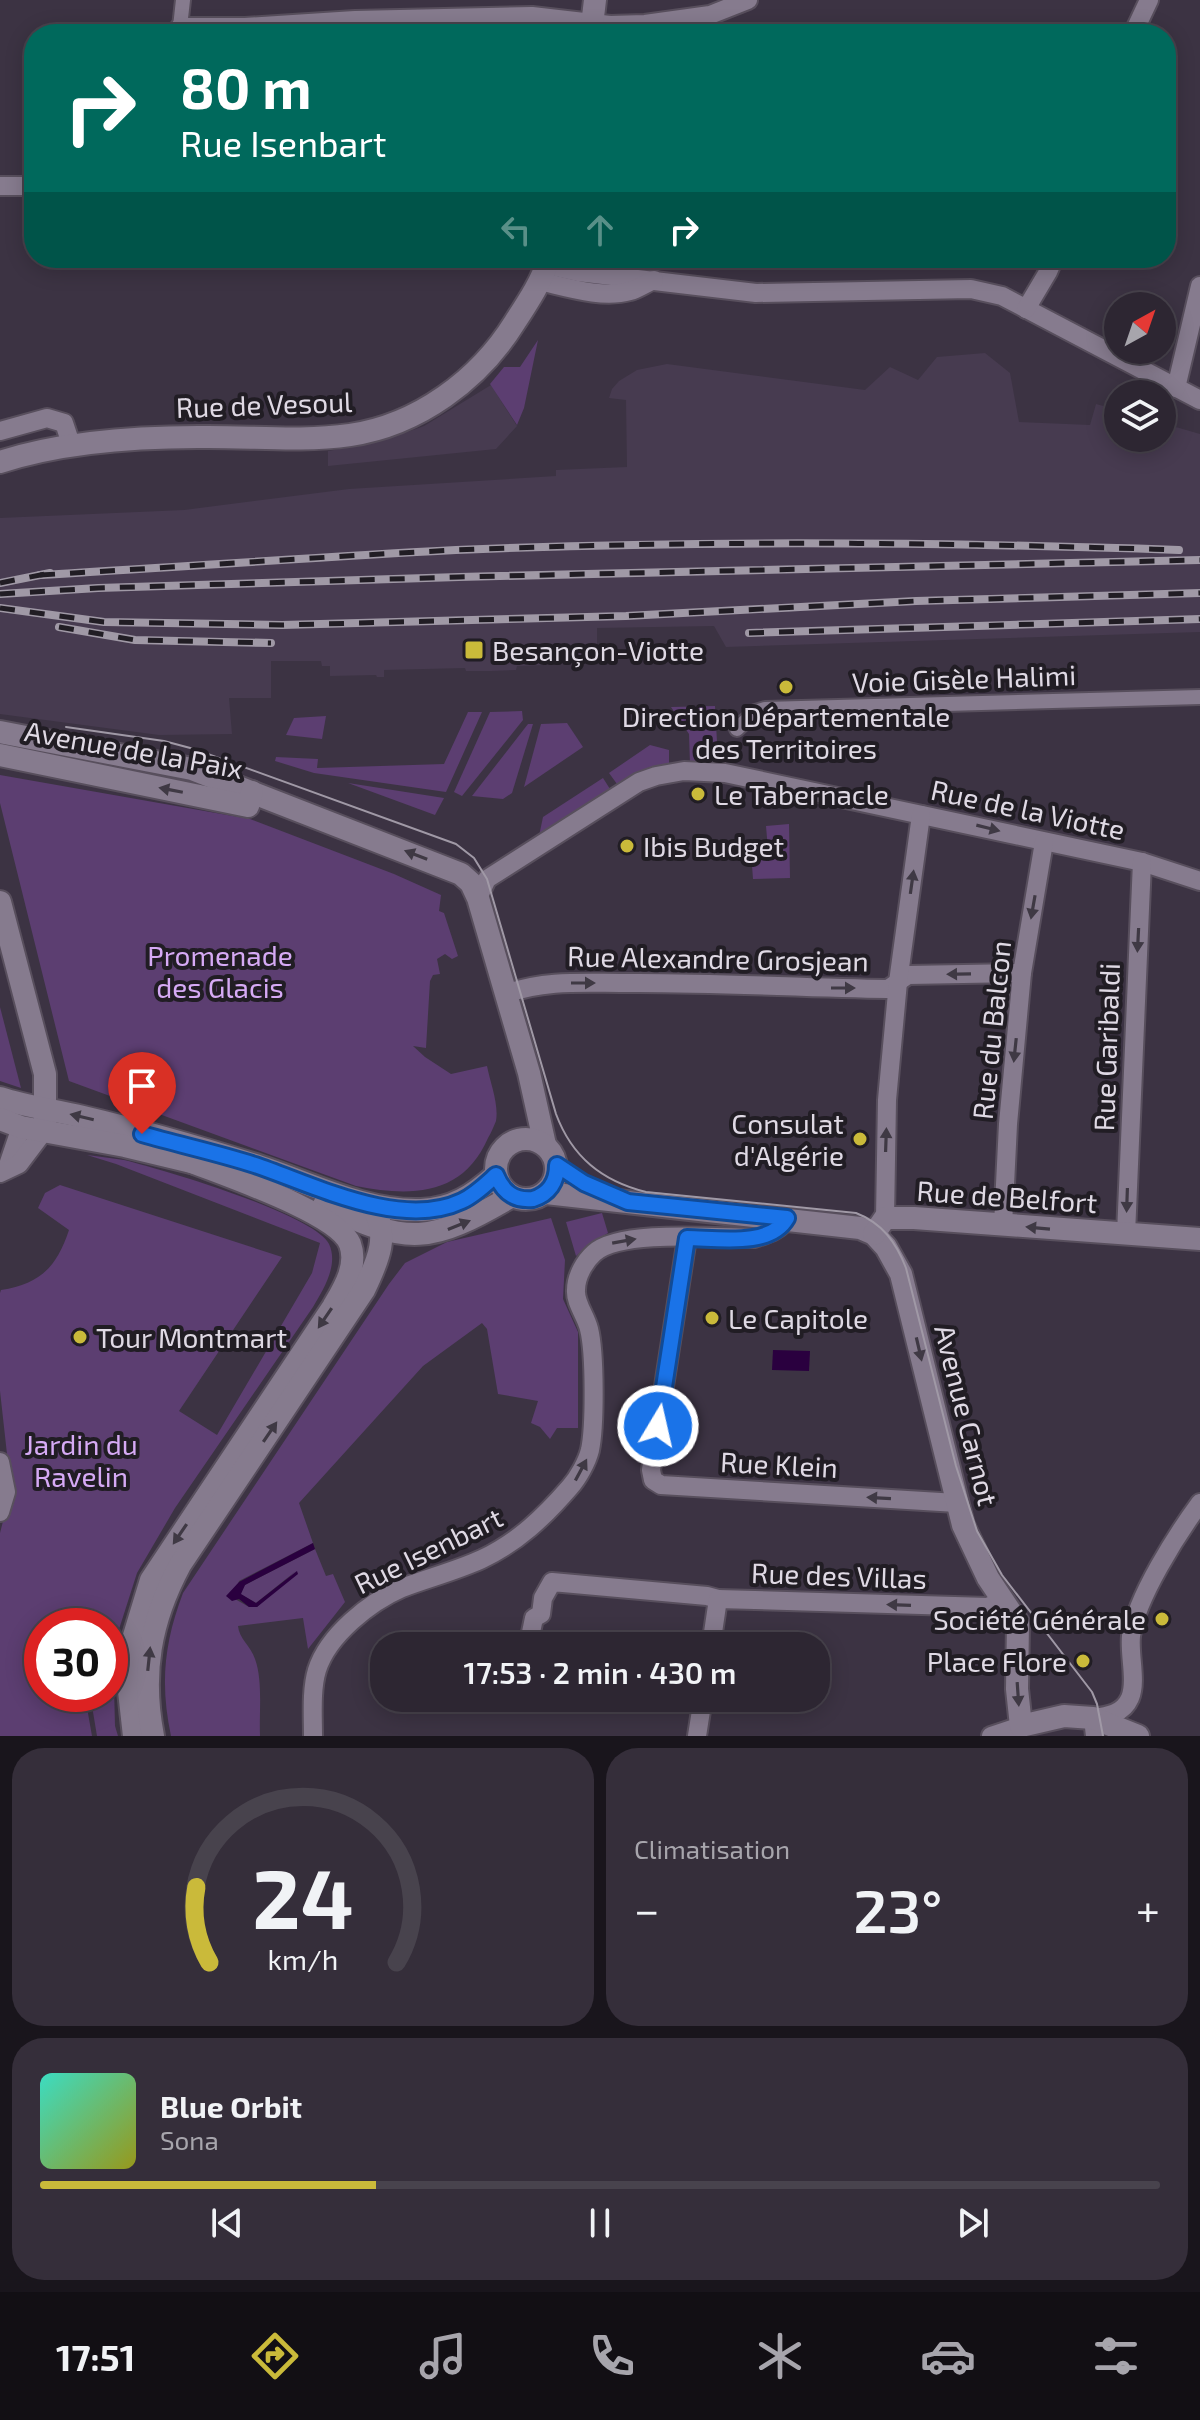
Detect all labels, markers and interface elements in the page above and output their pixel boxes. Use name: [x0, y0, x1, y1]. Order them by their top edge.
text: 80 m: [180, 53, 312, 120]
icon: right: [48, 56, 152, 160]
text: Rue Isenbart: [180, 121, 387, 164]
icon: left: [494, 208, 538, 252]
icon: ahead: [578, 208, 622, 252]
icon: right: [662, 208, 706, 252]
north arrow: [1104, 292, 1176, 364]
map controls: [1104, 292, 1176, 452]
button: layers: [1104, 380, 1176, 452]
street label: Rue de Vesoul: [175, 384, 354, 424]
place label: Besançon-Viotte: [492, 633, 704, 668]
marker: Besançon-Viotte: [463, 639, 485, 661]
street label: Voie Gisèle Halimi: [851, 657, 1077, 699]
marker: Direction Départementale des Territoires: [777, 678, 795, 696]
place label: Direction Départementale des Territoires: [622, 699, 950, 765]
street label: Avenue de la Paix: [22, 713, 246, 785]
street label: Rue de la Viotte: [928, 772, 1128, 846]
place label: Le Tabernacle: [714, 777, 889, 811]
one-way arrow: [158, 783, 183, 796]
marker: Le Tabernacle: [689, 785, 707, 803]
one-way arrow: [976, 823, 1001, 835]
place label: Ibis Budget: [643, 829, 784, 863]
marker: Ibis Budget: [618, 837, 636, 855]
one-way arrow: [404, 849, 428, 861]
one-way arrow: [906, 869, 919, 894]
one-way arrow: [1027, 895, 1039, 920]
one-way arrow: [1132, 928, 1145, 953]
park label: Promenade des Glacis: [147, 938, 293, 1004]
street label: Rue Alexandre Grosjean: [567, 938, 869, 978]
street label: Rue du Balcon: [965, 939, 1017, 1121]
street label: Rue Garibaldi: [1086, 962, 1126, 1132]
one-way arrow: [946, 968, 971, 980]
one-way arrow: [571, 977, 596, 989]
one-way arrow: [831, 982, 856, 994]
one-way arrow: [1008, 1038, 1021, 1063]
pin: [108, 1052, 176, 1134]
icon: arrive: [120, 1064, 164, 1108]
place label: Consulat d'Algérie: [731, 1106, 844, 1172]
one-way arrow: [69, 1110, 94, 1123]
one-way arrow: [879, 1127, 892, 1152]
marker: Consulat d'Algérie: [851, 1130, 869, 1148]
street label: Rue de Belfort: [916, 1173, 1098, 1219]
one-way arrow: [1121, 1188, 1134, 1213]
one-way arrow: [447, 1218, 471, 1231]
one-way arrow: [1025, 1221, 1050, 1234]
one-way arrow: [612, 1235, 637, 1247]
place label: Le Capitole: [728, 1301, 868, 1335]
one-way arrow: [318, 1308, 333, 1329]
marker: Le Capitole: [703, 1309, 721, 1327]
place label: Tour Montmart: [96, 1320, 287, 1354]
street label: Avenue Carnot: [928, 1321, 1006, 1509]
marker: Tour Montmart: [71, 1328, 89, 1346]
one-way arrow: [913, 1337, 926, 1362]
position arrow: [616, 1384, 700, 1468]
one-way arrow: [262, 1421, 277, 1443]
park label: Jardin du Ravelin: [24, 1427, 138, 1493]
street label: Rue Klein: [719, 1444, 839, 1484]
one-way arrow: [574, 1458, 587, 1481]
one-way arrow: [866, 1491, 891, 1504]
street label: Rue Isenbart: [348, 1500, 508, 1600]
one-way arrow: [172, 1523, 187, 1544]
street label: Rue des Villas: [751, 1555, 927, 1595]
one-way arrow: [886, 1598, 911, 1611]
place label: Société Générale: [933, 1602, 1146, 1636]
speed limit sign: 30: [24, 1608, 128, 1712]
marker: Société Générale: [1153, 1610, 1171, 1628]
place label: Place Flore: [927, 1644, 1067, 1678]
one-way arrow: [142, 1646, 155, 1671]
marker: Place Flore: [1074, 1652, 1092, 1670]
text: 17:53 · 2 min · 430 m: [464, 1654, 736, 1690]
one-way arrow: [1012, 1682, 1025, 1707]
text: Climatisation: [634, 1833, 790, 1864]
text: 24: [252, 1846, 354, 1946]
text: 23°: [853, 1873, 942, 1945]
text: −: [634, 1882, 660, 1935]
text: +: [1136, 1882, 1160, 1935]
text: km/h: [268, 1941, 338, 1976]
text: Blue Orbit: [160, 2088, 302, 2124]
text: Sona: [160, 2124, 219, 2155]
icon: previous: [205, 2201, 249, 2245]
icon: pause: [578, 2201, 622, 2245]
icon: next: [951, 2201, 995, 2245]
icon: directions: [247, 2328, 303, 2384]
icon: music: [415, 2328, 471, 2384]
icon: phone: [584, 2328, 640, 2384]
icon: climate: [752, 2328, 808, 2384]
icon: car: [920, 2328, 976, 2384]
icon: filters: [1088, 2328, 1144, 2384]
text: 17:51: [56, 2335, 135, 2378]

